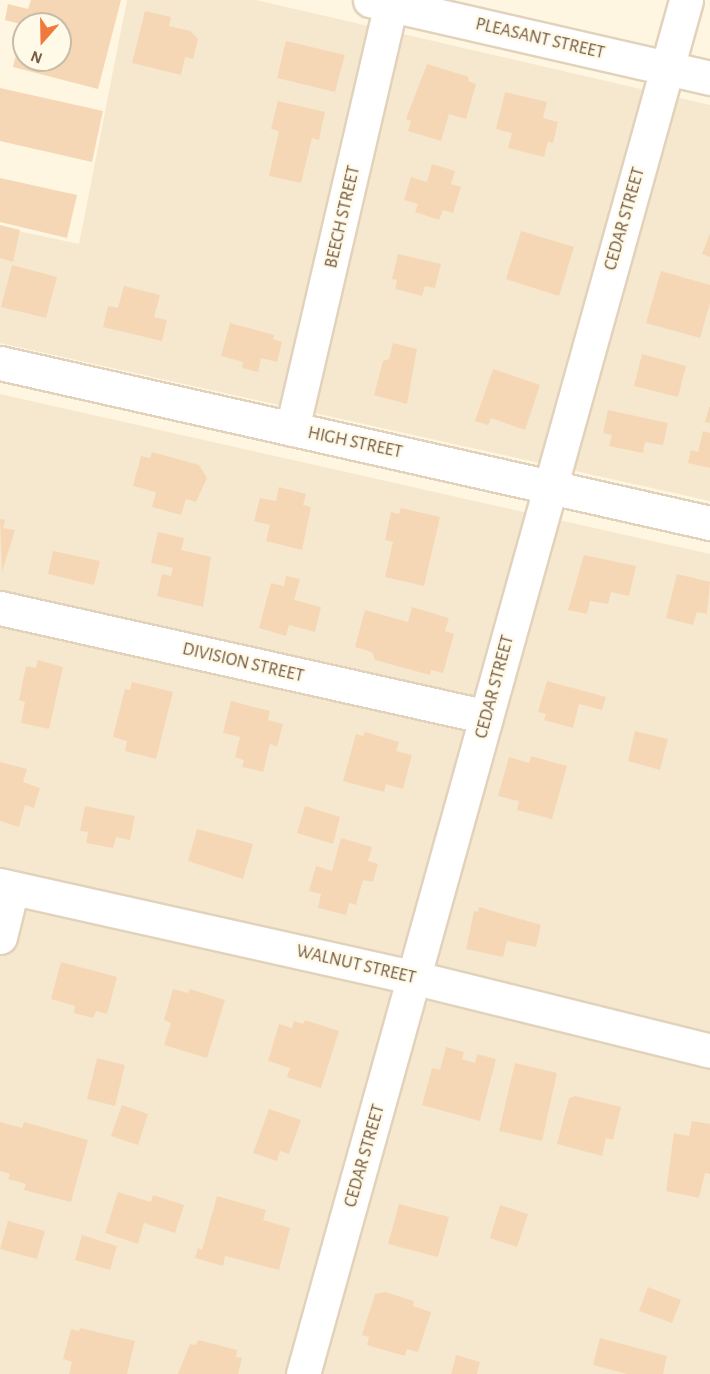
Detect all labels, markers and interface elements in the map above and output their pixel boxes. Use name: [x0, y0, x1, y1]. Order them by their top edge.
north arrow: [12, 12, 72, 72]
street label: PLEASANT STREET: [473, 14, 607, 64]
text: N: [29, 48, 44, 66]
street label: BEECH STREET: [321, 164, 365, 270]
street label: CEDAR STREET: [600, 165, 650, 273]
street label: HIGH STREET: [306, 422, 404, 464]
street label: CEDAR STREET: [471, 633, 519, 741]
street label: DIVISION STREET: [180, 639, 306, 687]
street label: WALNUT STREET: [294, 941, 418, 989]
street label: CEDAR STREET: [340, 1102, 390, 1210]

